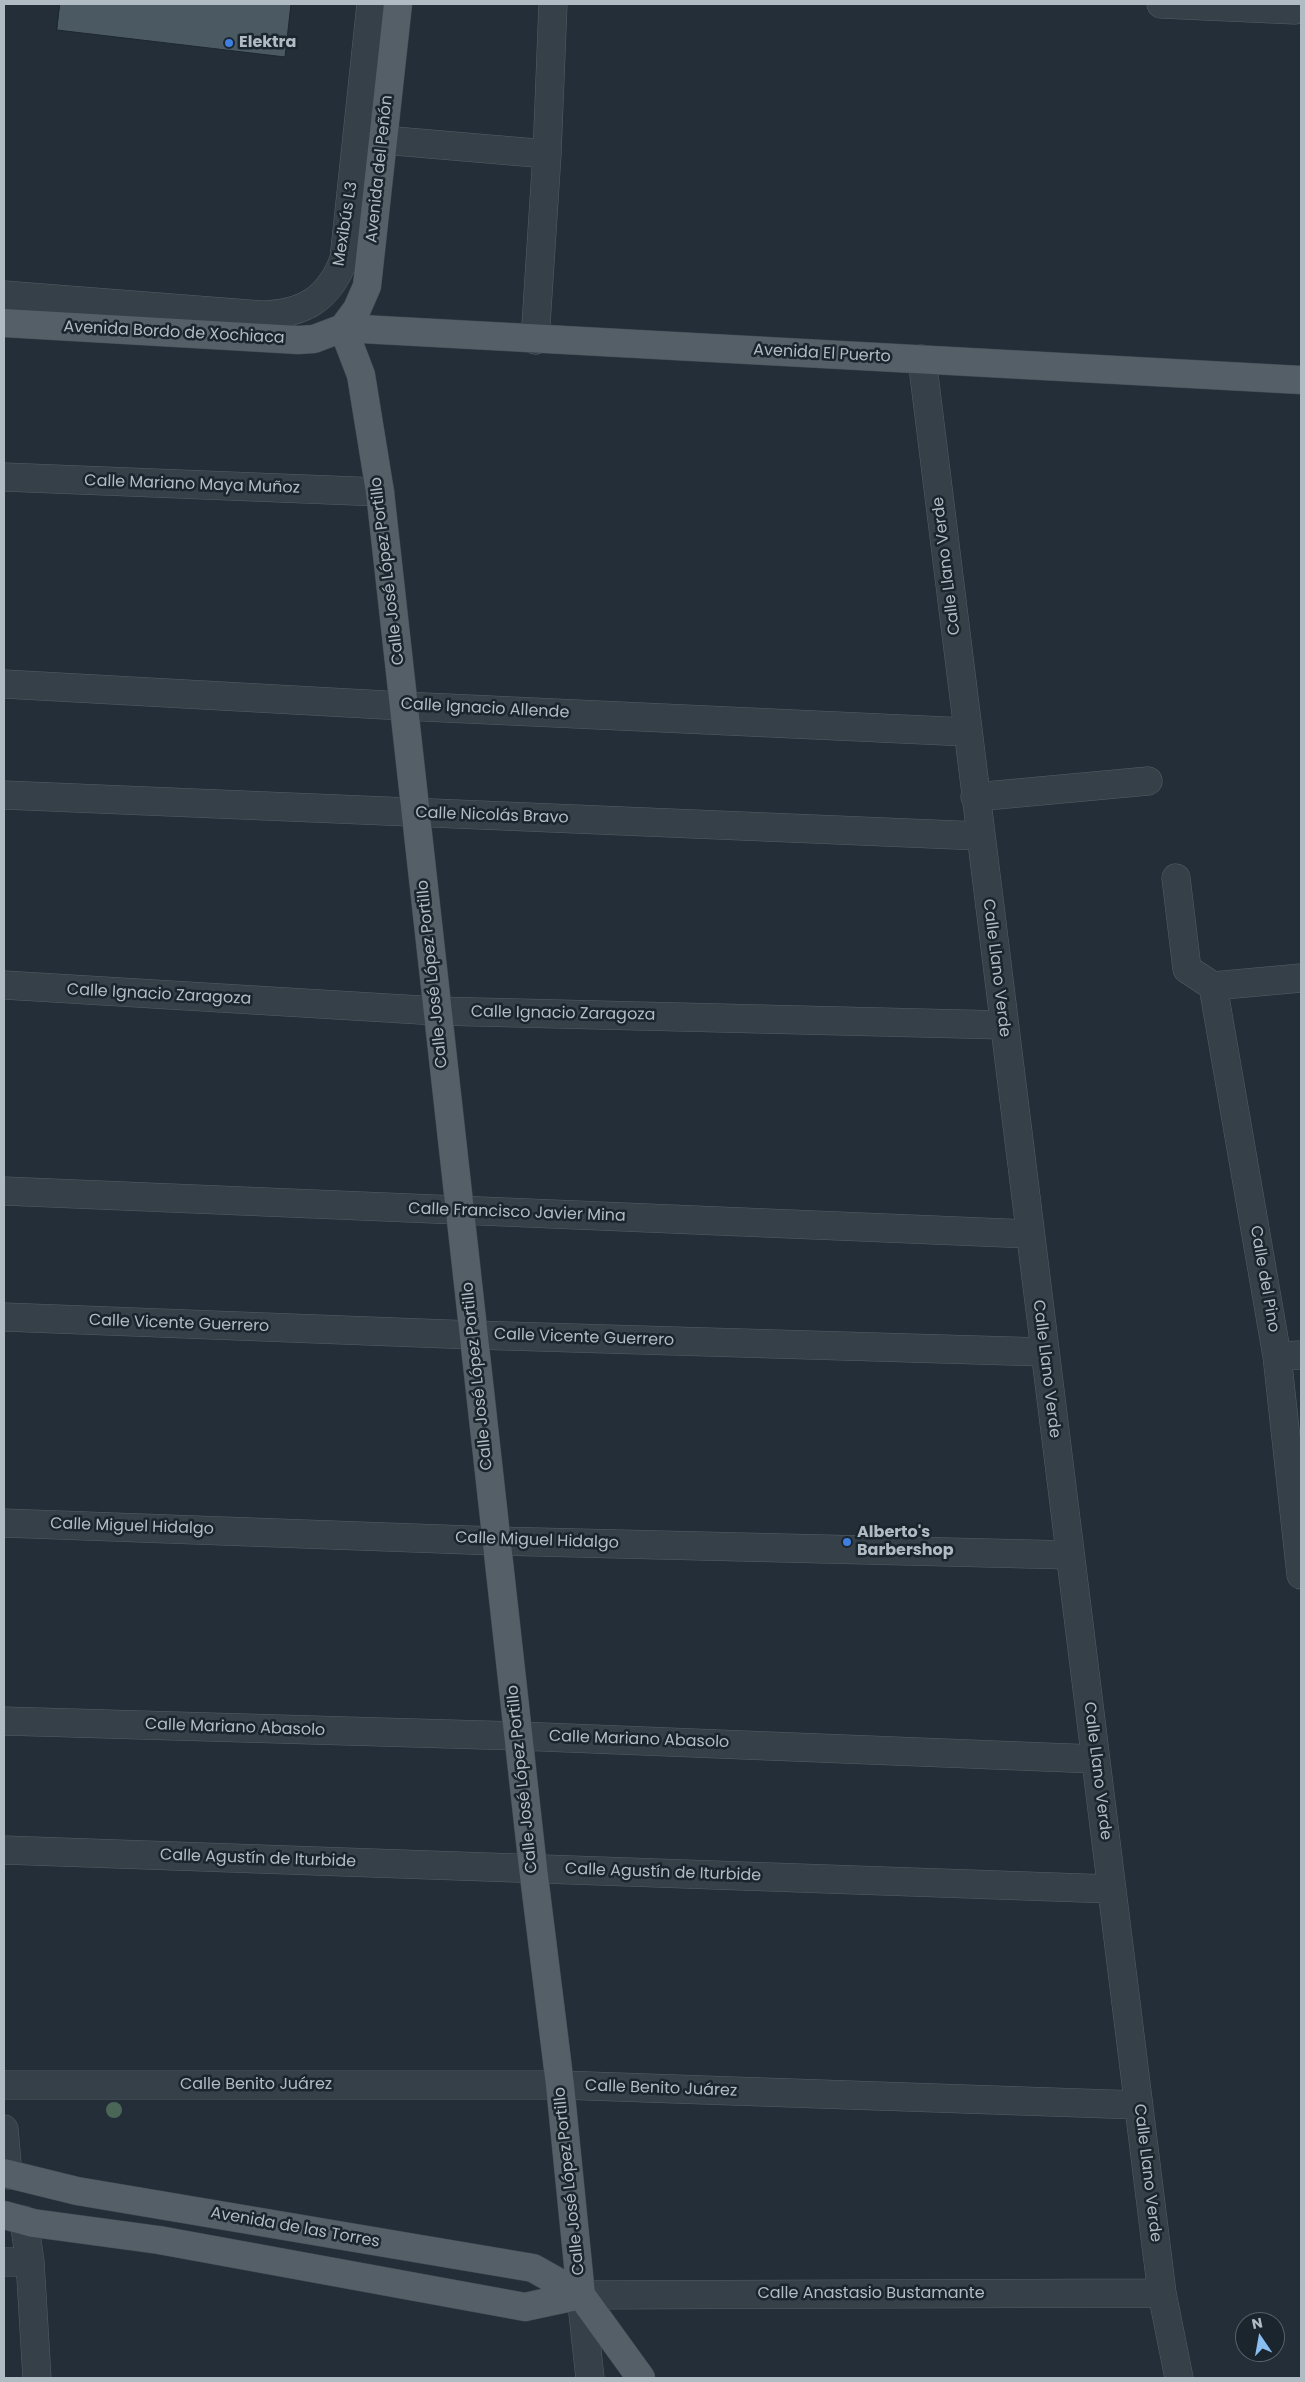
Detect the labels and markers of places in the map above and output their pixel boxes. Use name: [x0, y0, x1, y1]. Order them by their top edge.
place label: Elektra: [239, 33, 296, 53]
marker: Elektra: [223, 37, 235, 49]
place label: Alberto's Barbershop: [857, 1523, 954, 1561]
marker: Alberto's Barbershop: [841, 1536, 853, 1548]

